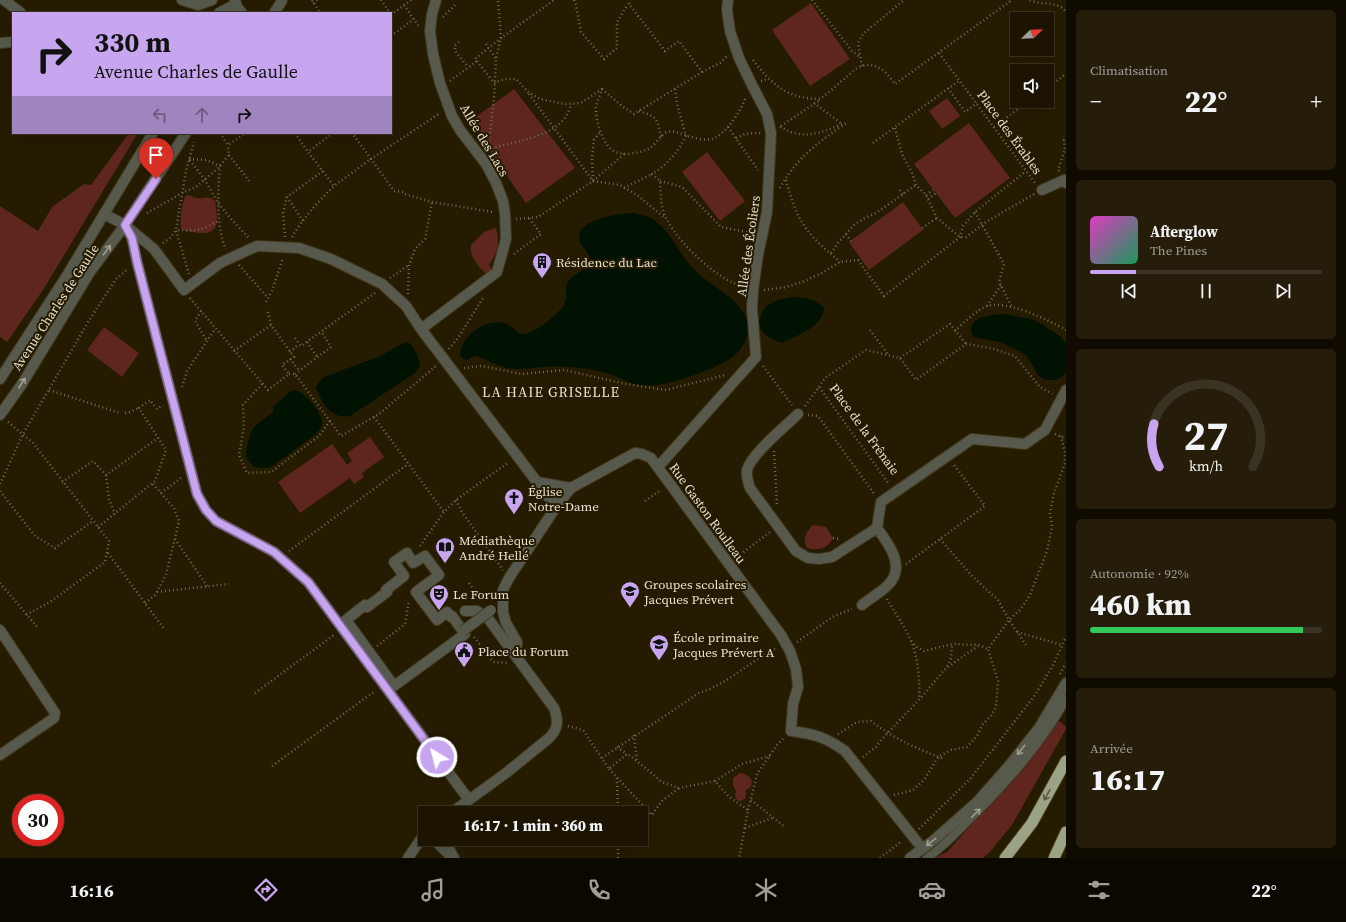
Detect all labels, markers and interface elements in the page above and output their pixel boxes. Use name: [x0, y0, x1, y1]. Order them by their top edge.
north arrow: [1010, 12, 1054, 56]
map controls: [1010, 12, 1054, 108]
text: 330 m: [94, 23, 171, 61]
icon: right: [28, 28, 80, 80]
text: Avenue Charles de Gaulle: [94, 59, 298, 84]
text: Climatisation: [1090, 62, 1168, 79]
button: sound: [1010, 64, 1054, 108]
text: 22°: [1185, 81, 1227, 122]
text: −: [1090, 86, 1102, 116]
text: +: [1310, 86, 1322, 116]
street label: Place des Érables: [973, 87, 1046, 178]
street label: Allée des Lacs: [456, 101, 513, 180]
icon: left: [149, 104, 171, 126]
icon: ahead: [191, 104, 213, 126]
icon: right: [233, 104, 255, 126]
pin: [139, 138, 173, 179]
icon: arrive: [145, 144, 167, 166]
street label: Allée des Écoliers: [733, 194, 764, 298]
text: Afterglow: [1150, 221, 1218, 242]
street label: Avenue Charles de Gaulle: [8, 241, 103, 374]
text: The Pines: [1150, 242, 1207, 259]
one-way arrow: [102, 245, 111, 256]
building icon: Résidence du Lac: [531, 251, 553, 279]
place label: Résidence du Lac: [556, 254, 657, 271]
icon: previous: [1118, 280, 1140, 302]
icon: pause: [1195, 280, 1217, 302]
icon: next: [1272, 280, 1294, 302]
one-way arrow: [18, 378, 26, 389]
street label: Place de la Frênaie: [826, 380, 904, 479]
district label: LA HAIE GRISELLE: [482, 382, 620, 402]
text: 27: [1183, 407, 1229, 464]
text: km/h: [1189, 456, 1223, 476]
street label: Rue Gaston Roulleau: [665, 460, 750, 567]
place label: Église Notre-Dame: [528, 483, 599, 515]
church icon: Église Notre-Dame: [503, 487, 525, 515]
place label: Médiathèque André Hellé: [459, 532, 535, 564]
library icon: Médiathèque André Hellé: [434, 536, 456, 564]
text: Autonomie · 92%: [1090, 565, 1189, 582]
place label: Groupes scolaires Jacques Prévert: [643, 576, 747, 608]
school or university icon: Groupes scolaires Jacques Prévert: [619, 580, 641, 608]
theatre icon: Le Forum: [428, 583, 450, 611]
text: 460 km: [1090, 584, 1191, 625]
place label: Le Forum: [453, 586, 510, 603]
place label: École primaire Jacques Prévert A: [672, 629, 775, 661]
school or university icon: École primaire Jacques Prévert A: [648, 633, 670, 661]
public building icon: Place du Forum: [453, 640, 475, 668]
place label: Place du Forum: [478, 643, 569, 660]
position arrow: [416, 736, 458, 778]
text: Arrivée: [1090, 740, 1133, 757]
one-way arrow: [1017, 745, 1026, 756]
text: 16:17: [1090, 759, 1165, 800]
one-way arrow: [1043, 789, 1051, 801]
speed limit sign: 30: [12, 794, 64, 846]
one-way arrow: [971, 808, 981, 818]
text: 16:17 · 1 min · 360 m: [463, 815, 603, 836]
one-way arrow: [925, 838, 936, 847]
icon: directions: [252, 876, 280, 904]
icon: music: [419, 876, 447, 904]
icon: phone: [585, 876, 613, 904]
icon: climate: [752, 876, 780, 904]
icon: car: [918, 876, 946, 904]
icon: filters: [1085, 876, 1113, 904]
text: 16:16: [69, 878, 114, 903]
text: 22°: [1251, 878, 1277, 903]

